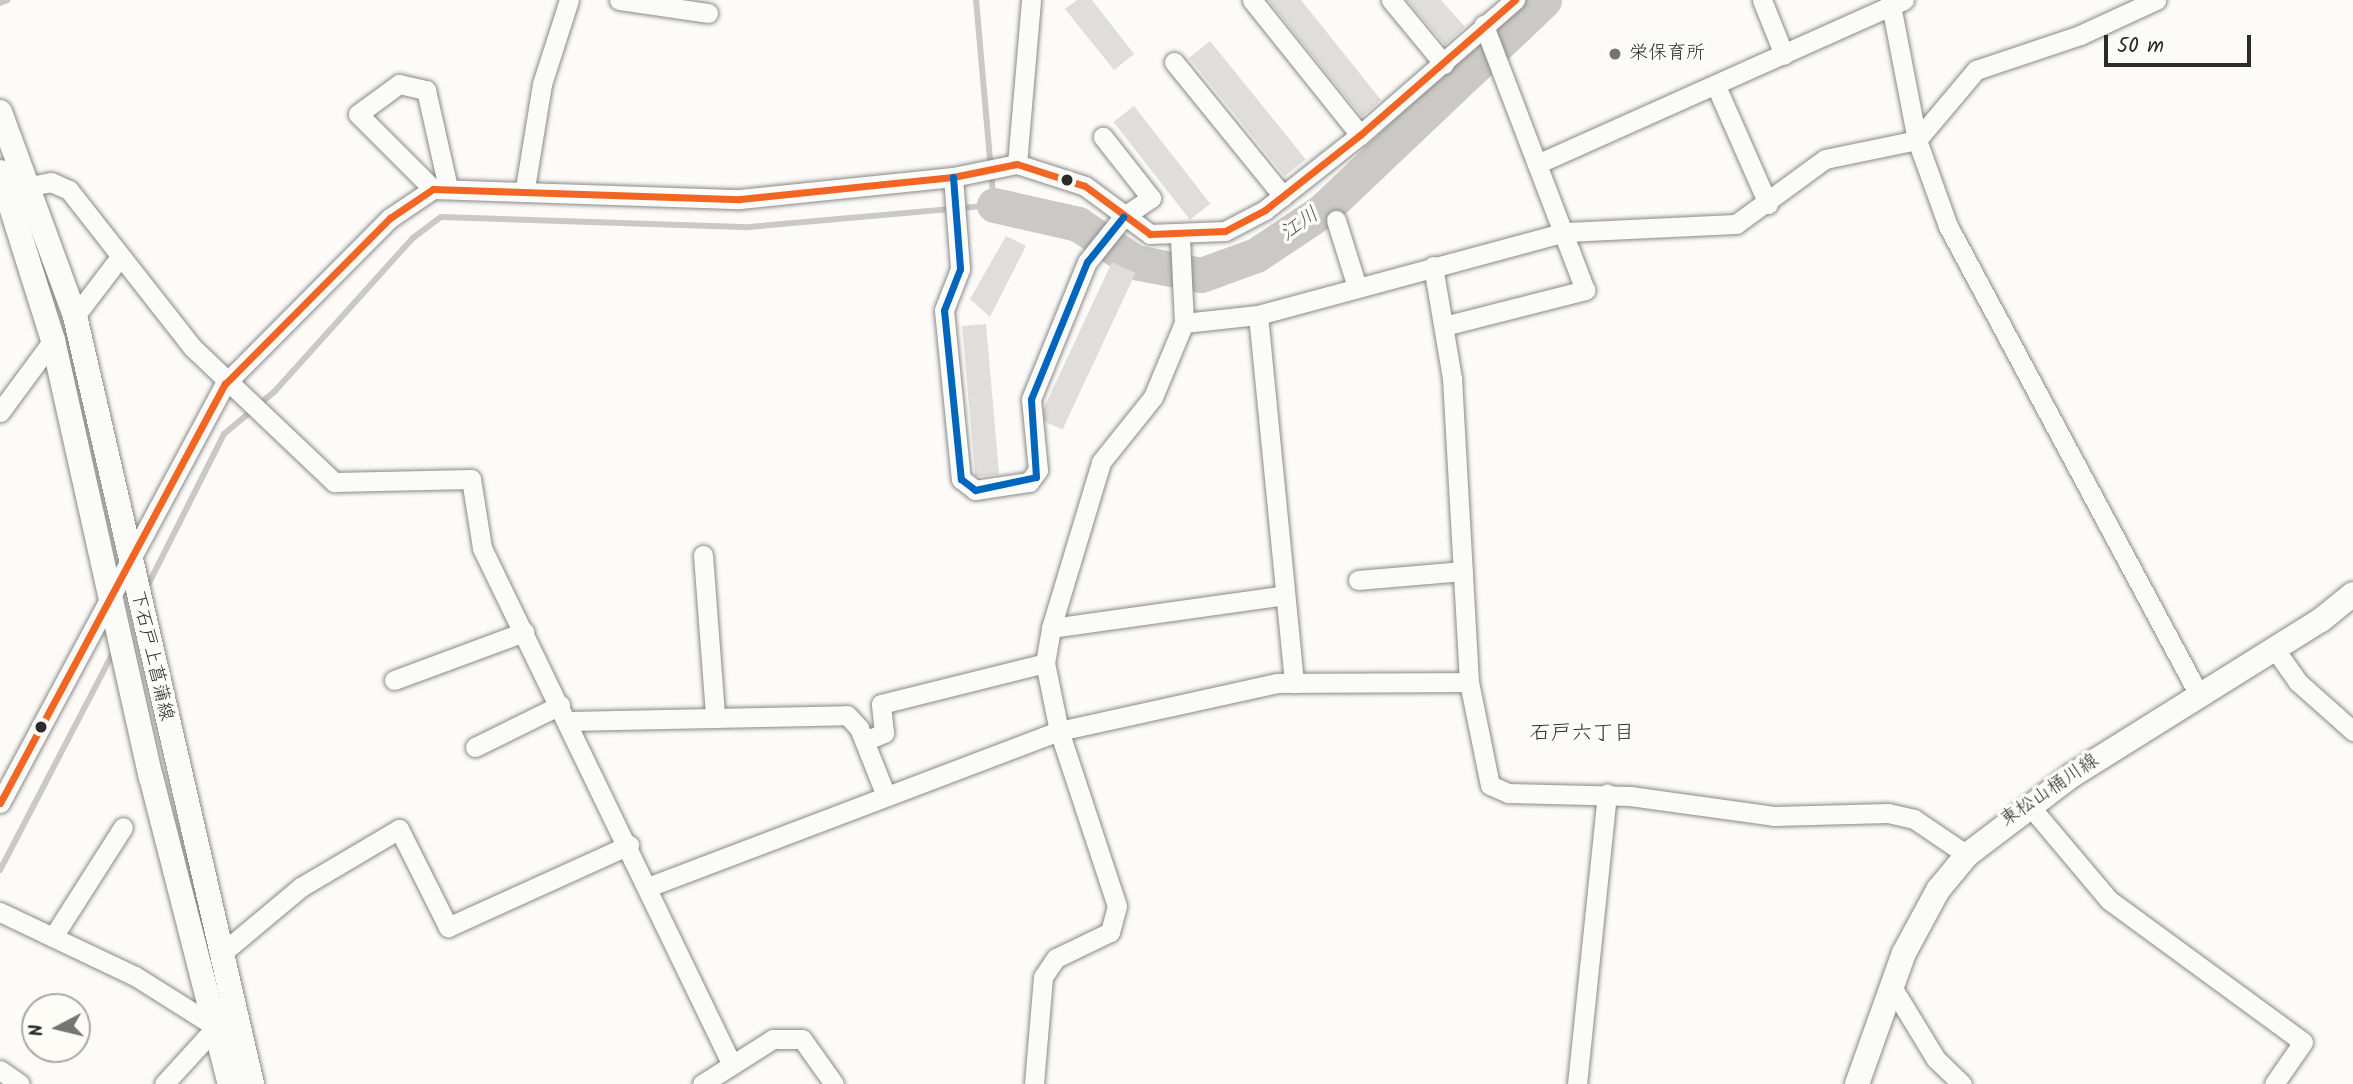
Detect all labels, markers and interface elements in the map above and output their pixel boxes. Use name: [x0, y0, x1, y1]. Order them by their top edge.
scale bar: [2108, 21, 2255, 65]
text: 50 m: [2117, 30, 2164, 63]
place label: 栄保育所: [1629, 43, 1705, 65]
marker: 栄保育所: [1607, 46, 1623, 62]
unlabelled marker: [1060, 173, 1074, 187]
water label: 江川: [1276, 203, 1324, 247]
street label: 下石戸上菖蒲線: [125, 589, 177, 723]
unlabelled marker: [34, 720, 48, 734]
district label: 石戸六丁目: [1530, 721, 1634, 747]
street label: 東松山桶川線: [1996, 750, 2104, 832]
north arrow: [21, 993, 91, 1063]
text: N: [22, 1023, 53, 1038]

